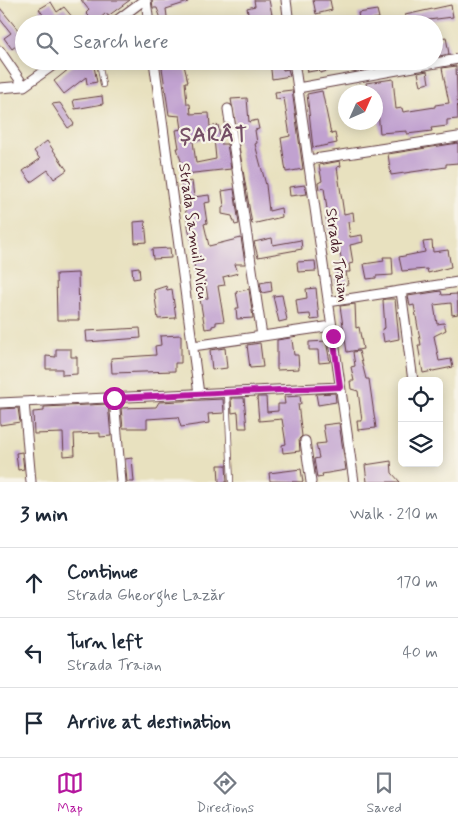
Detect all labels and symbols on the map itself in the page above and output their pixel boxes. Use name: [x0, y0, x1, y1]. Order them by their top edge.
north arrow: [338, 85, 383, 130]
district label: ȘARÂT: [180, 121, 248, 149]
street label: Strada Samuil Micu: [173, 162, 213, 300]
street label: Strada Traian: [320, 207, 354, 303]
route end: [322, 325, 345, 348]
route start: [103, 387, 126, 410]

